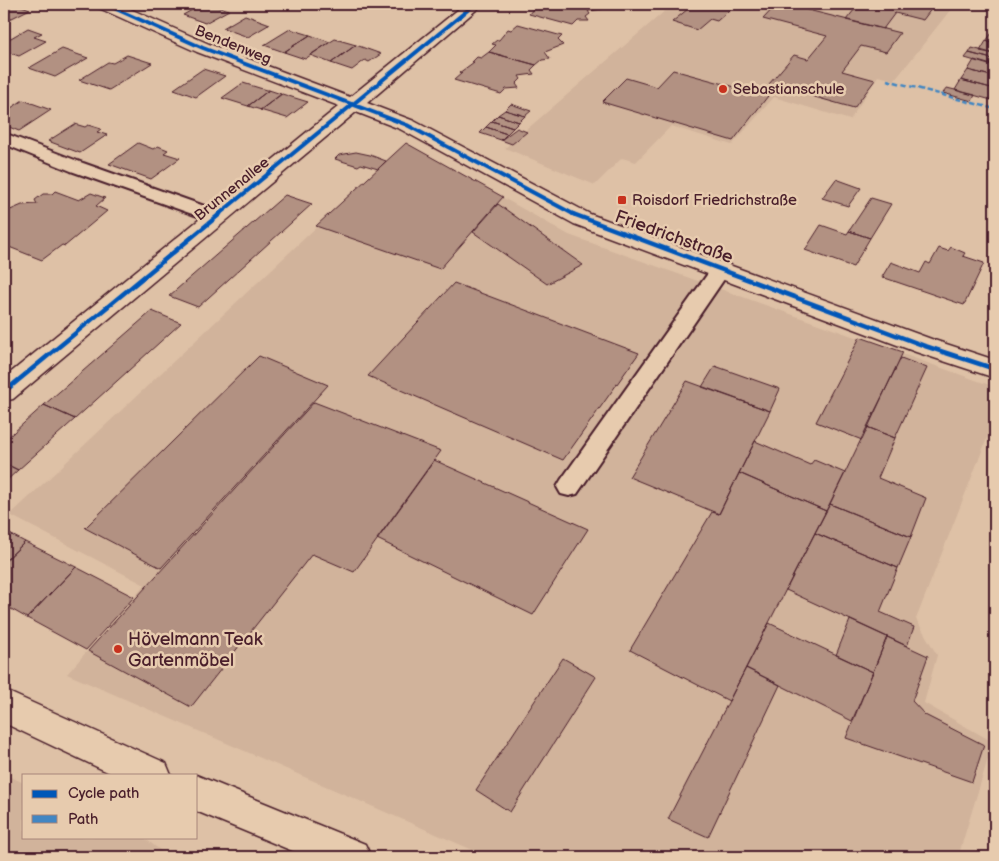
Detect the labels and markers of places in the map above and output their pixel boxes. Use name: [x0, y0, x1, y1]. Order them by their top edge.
place label: Sebastianschule: [733, 80, 845, 99]
marker: Sebastianschule: [717, 83, 729, 95]
place label: Roisdorf Friedrichstraße: [632, 191, 797, 210]
marker: Roisdorf Friedrichstraße: [616, 194, 628, 206]
place label: Hövelmann Teak Gartenmöbel: [128, 629, 263, 671]
marker: Hövelmann Teak Gartenmöbel: [112, 643, 124, 655]

